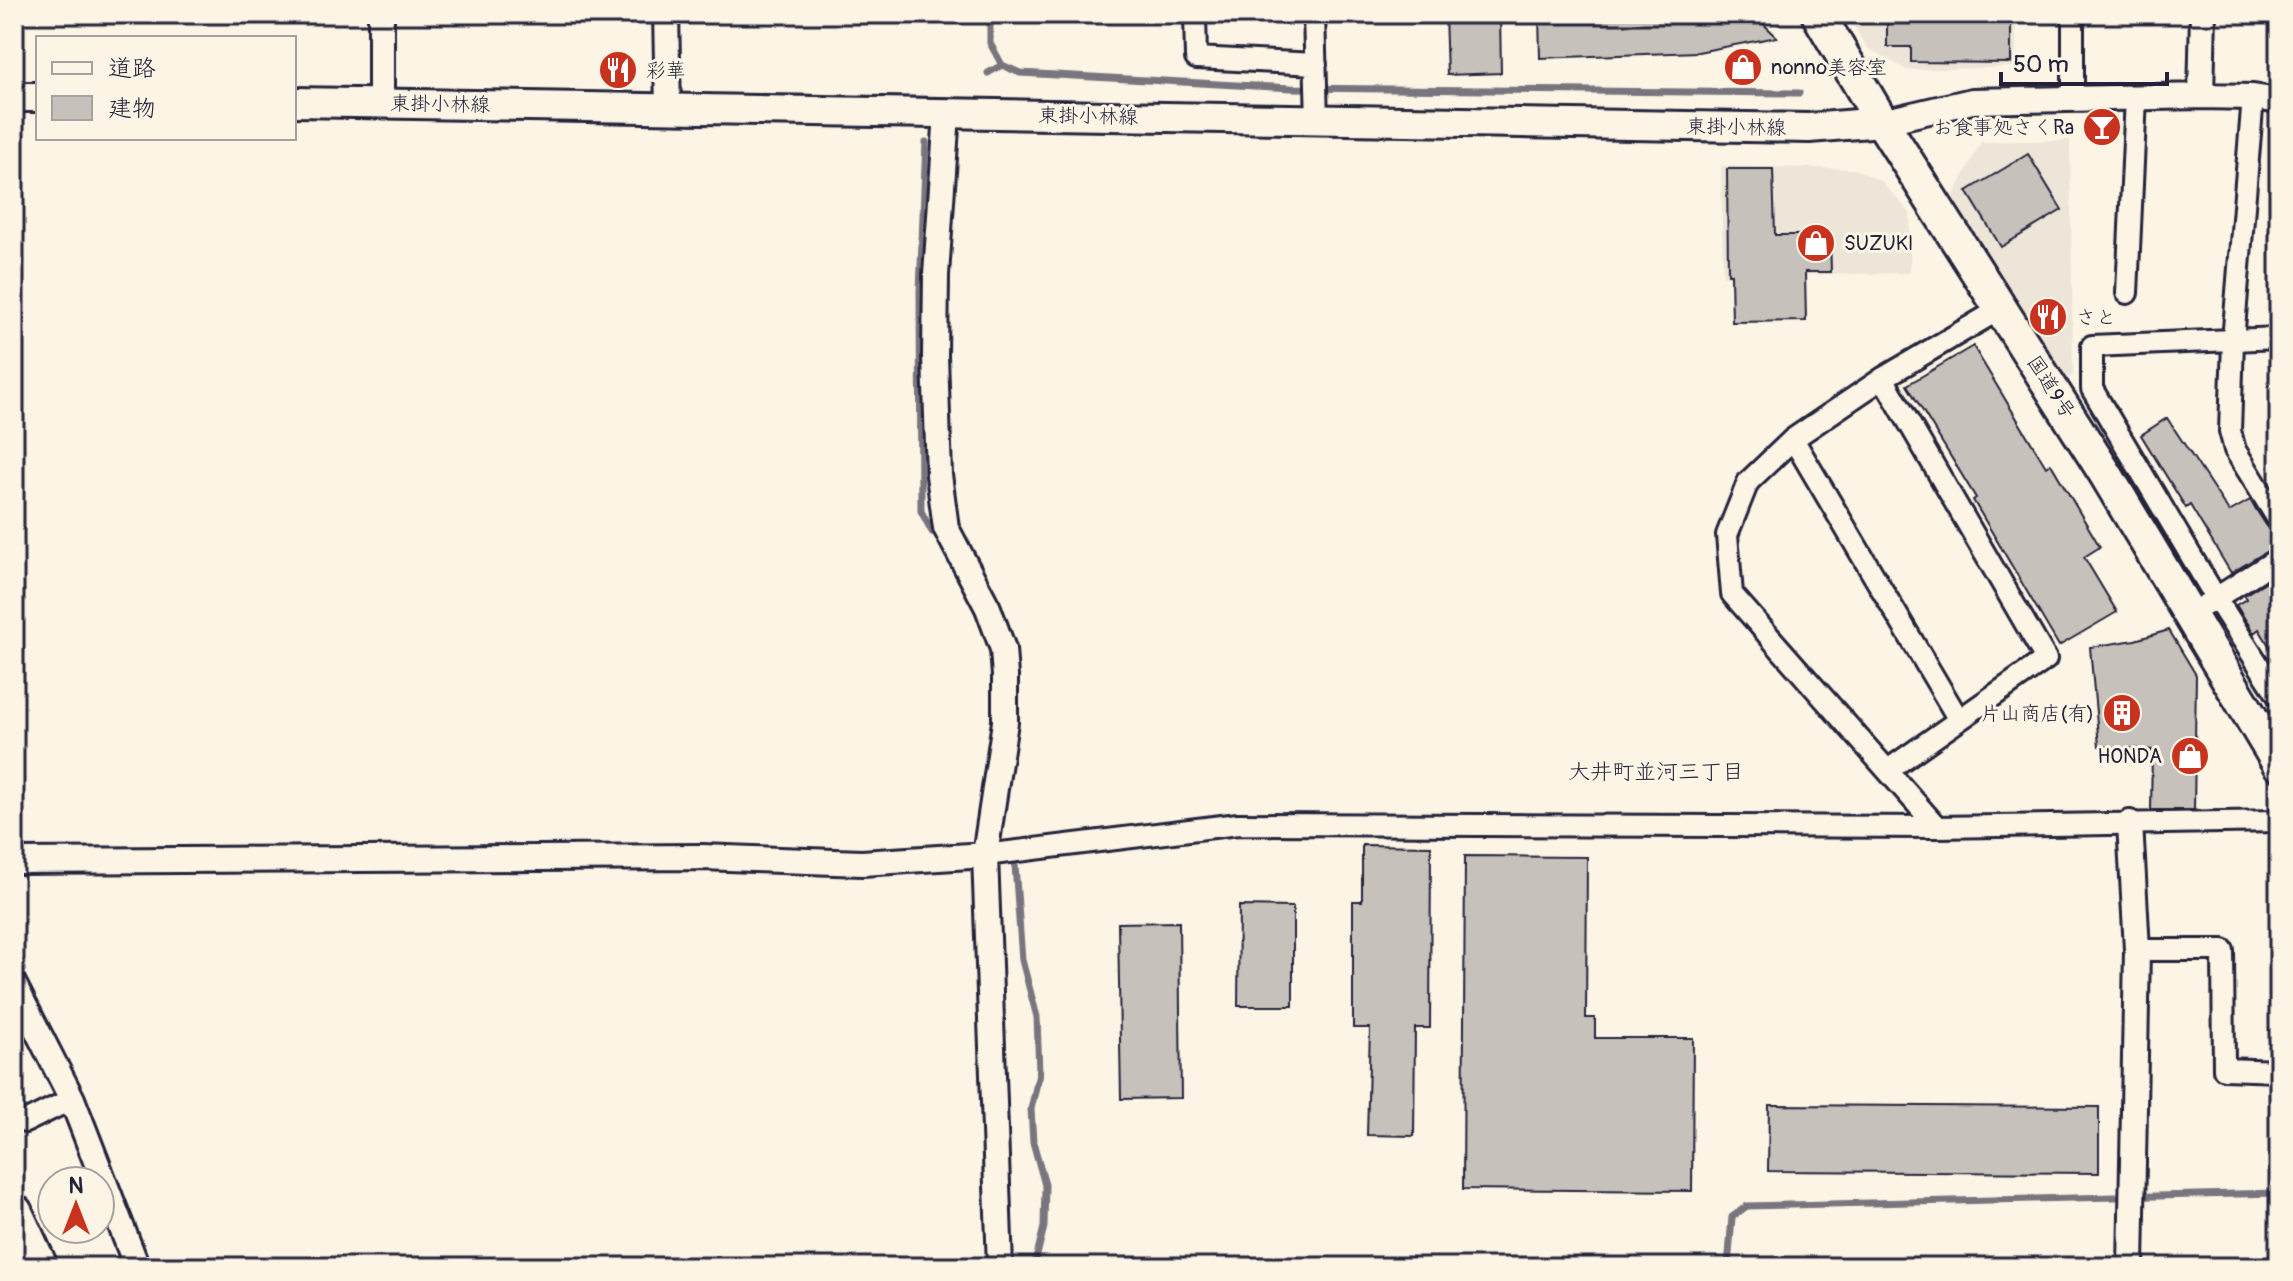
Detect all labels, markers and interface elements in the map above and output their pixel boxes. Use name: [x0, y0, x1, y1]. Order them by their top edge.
legend: [36, 36, 296, 140]
scale bar: [2001, 36, 2167, 86]
shop icon: nonno美容室: [1722, 46, 1764, 88]
restaurant icon: 彩華: [597, 49, 639, 91]
text: 50 m: [2013, 50, 2069, 79]
text: 道路: [108, 54, 156, 83]
place label: nonno美容室: [1771, 55, 1887, 80]
place label: 彩華: [646, 58, 686, 83]
street label: 東掛小林線: [390, 91, 490, 117]
text: 建物: [108, 94, 156, 123]
street label: 東掛小林線: [1038, 103, 1138, 129]
bar icon: お食事処さくRa: [2081, 106, 2123, 148]
street label: 東掛小林線: [1686, 114, 1786, 140]
place label: お食事処さくRa: [1933, 115, 2074, 140]
shop icon: SUZUKI: [1795, 222, 1837, 264]
place label: SUZUKI: [1844, 231, 1913, 256]
restaurant icon: さと: [2027, 296, 2069, 338]
place label: さと: [2076, 305, 2116, 330]
street label: 国道9号: [2021, 351, 2081, 423]
building icon: 片山商店(有): [2101, 692, 2143, 734]
place label: 片山商店(有): [1981, 701, 2094, 726]
shop icon: HONDA: [2169, 735, 2211, 777]
place label: HONDA: [2098, 744, 2162, 769]
district label: 大井町並河三丁目: [1568, 758, 1744, 786]
north arrow: [36, 1165, 116, 1245]
text: N: [69, 1172, 84, 1200]

